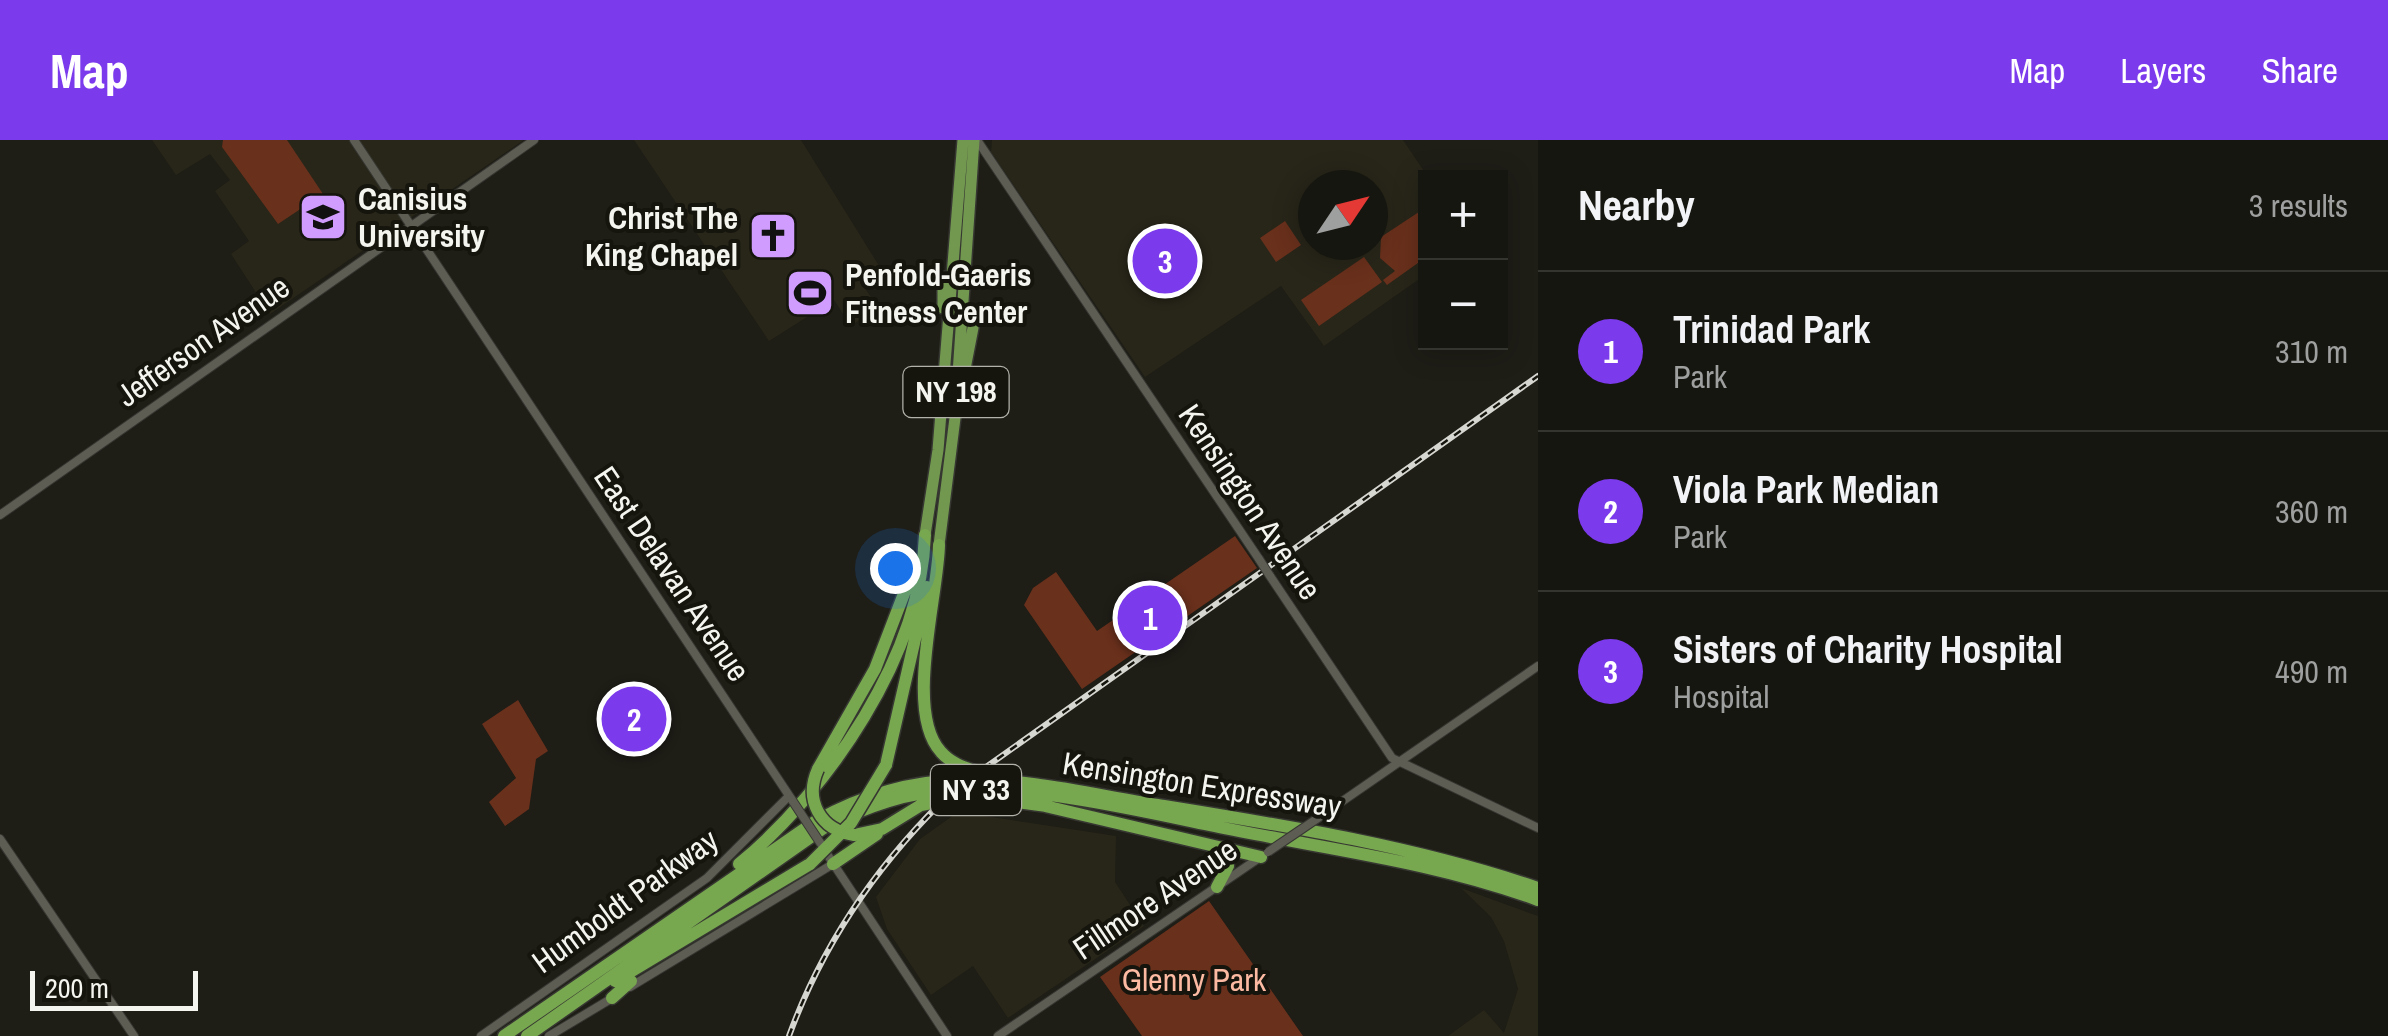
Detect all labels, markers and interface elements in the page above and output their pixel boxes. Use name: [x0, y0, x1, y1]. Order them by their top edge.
text: Map: [50, 38, 129, 103]
text: Map: [2009, 47, 2065, 94]
text: Layers: [2120, 47, 2206, 94]
text: Share: [2261, 47, 2338, 94]
north arrow: [1298, 170, 1388, 260]
map controls: [1418, 170, 1508, 350]
button: +: [1418, 170, 1508, 260]
place label: Canisius University: [358, 177, 485, 257]
text: Nearby: [1578, 177, 1695, 233]
text: 3 results: [2249, 184, 2348, 227]
school or university icon: Canisius University: [297, 191, 349, 243]
place label: Christ The King Chapel: [585, 196, 738, 276]
church icon: Christ The King Chapel: [747, 210, 799, 262]
pin: 3: [1132, 224, 1198, 298]
place label: Penfold-Gaeris Fitness Center: [845, 253, 1032, 333]
button: −: [1418, 260, 1508, 350]
street label: Jefferson Avenue: [108, 265, 298, 416]
sports icon: Penfold-Gaeris Fitness Center: [784, 267, 836, 319]
text: Trinidad Park: [1673, 304, 1870, 355]
text: 1: [1603, 330, 1618, 373]
text: 310 m: [2275, 330, 2348, 373]
text: Park: [1673, 355, 1727, 398]
road number: NY 198: [904, 367, 1008, 417]
street label: Kensington Avenue: [1169, 396, 1332, 608]
street label: East Delavan Avenue: [585, 458, 760, 690]
text: Viola Park Median: [1673, 464, 1939, 515]
text: 2: [1603, 490, 1618, 533]
text: 360 m: [2275, 490, 2348, 533]
text: Park: [1673, 515, 1727, 558]
your location: [870, 543, 921, 594]
pin: 1: [1118, 580, 1182, 656]
text: Sisters of Charity Hospital: [1673, 624, 2063, 675]
text: 3: [1603, 650, 1618, 693]
text: 490 m: [2275, 650, 2348, 693]
text: Hospital: [1673, 675, 1769, 718]
pin: 2: [602, 682, 666, 756]
street label: Kensington Expressway: [1060, 741, 1344, 828]
road number: NY 33: [931, 765, 1021, 815]
street label: Humboldt Parkway: [523, 818, 726, 983]
street label: Fillmore Avenue: [1064, 828, 1245, 969]
park label: Glenny Park: [1122, 958, 1267, 1001]
scale bar: [30, 966, 198, 1010]
text: 200 m: [45, 969, 109, 1007]

